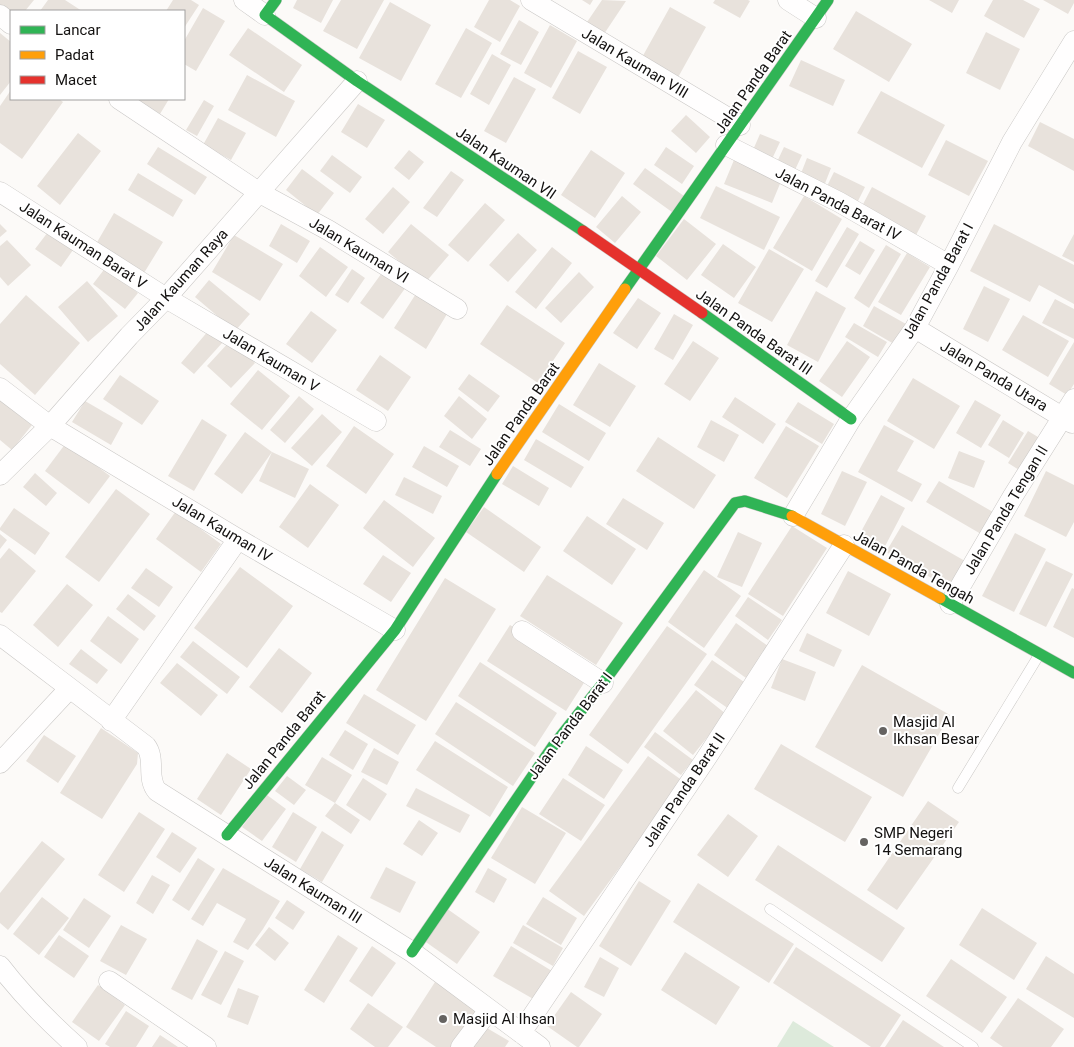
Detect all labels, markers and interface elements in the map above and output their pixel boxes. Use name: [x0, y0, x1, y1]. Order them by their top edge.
legend: [10, 10, 185, 100]
text: Lancar: [55, 21, 101, 39]
street label: Jalan Kauman VIII: [578, 24, 692, 102]
street label: Jalan Panda Barat: [711, 27, 795, 137]
text: Padat: [55, 46, 94, 64]
text: Macet: [55, 71, 97, 89]
street label: Jalan Kauman VII: [452, 123, 560, 203]
street label: Jalan Panda Barat IV: [772, 163, 904, 245]
street label: Jalan Kauman Barat V: [16, 197, 150, 293]
street label: Jalan Kauman VI: [306, 213, 412, 287]
street label: Jalan Panda Barat I: [899, 220, 977, 342]
street label: Jalan Kauman Raya: [130, 225, 232, 335]
street label: Jalan Panda Barat III: [692, 285, 816, 379]
street label: Jalan Kauman V: [220, 324, 323, 396]
street label: Jalan Panda Utara: [937, 337, 1051, 415]
street label: Jalan Panda Barat: [479, 359, 563, 469]
street label: Jalan Panda Tengan II: [960, 442, 1052, 578]
street label: Jalan Kauman IV: [169, 492, 275, 566]
street label: Jalan Panda Tengah: [850, 526, 978, 608]
street label: Jalan Panda Barat I: [524, 669, 616, 783]
street label: Jalan Panda Barat: [239, 687, 329, 793]
place label: Masjid Al Ikhsan Besar: [893, 713, 979, 748]
marker: Masjid Al Ikhsan Besar: [877, 725, 889, 737]
street label: Jalan Panda Barat II: [639, 730, 729, 850]
place label: SMP Negeri 14 Semarang: [874, 824, 962, 859]
marker: SMP Negeri 14 Semarang: [858, 836, 870, 848]
street label: Jalan Kauman III: [261, 853, 365, 927]
place label: Masjid Al Ihsan: [453, 1010, 555, 1028]
marker: Masjid Al Ihsan: [437, 1013, 449, 1025]

